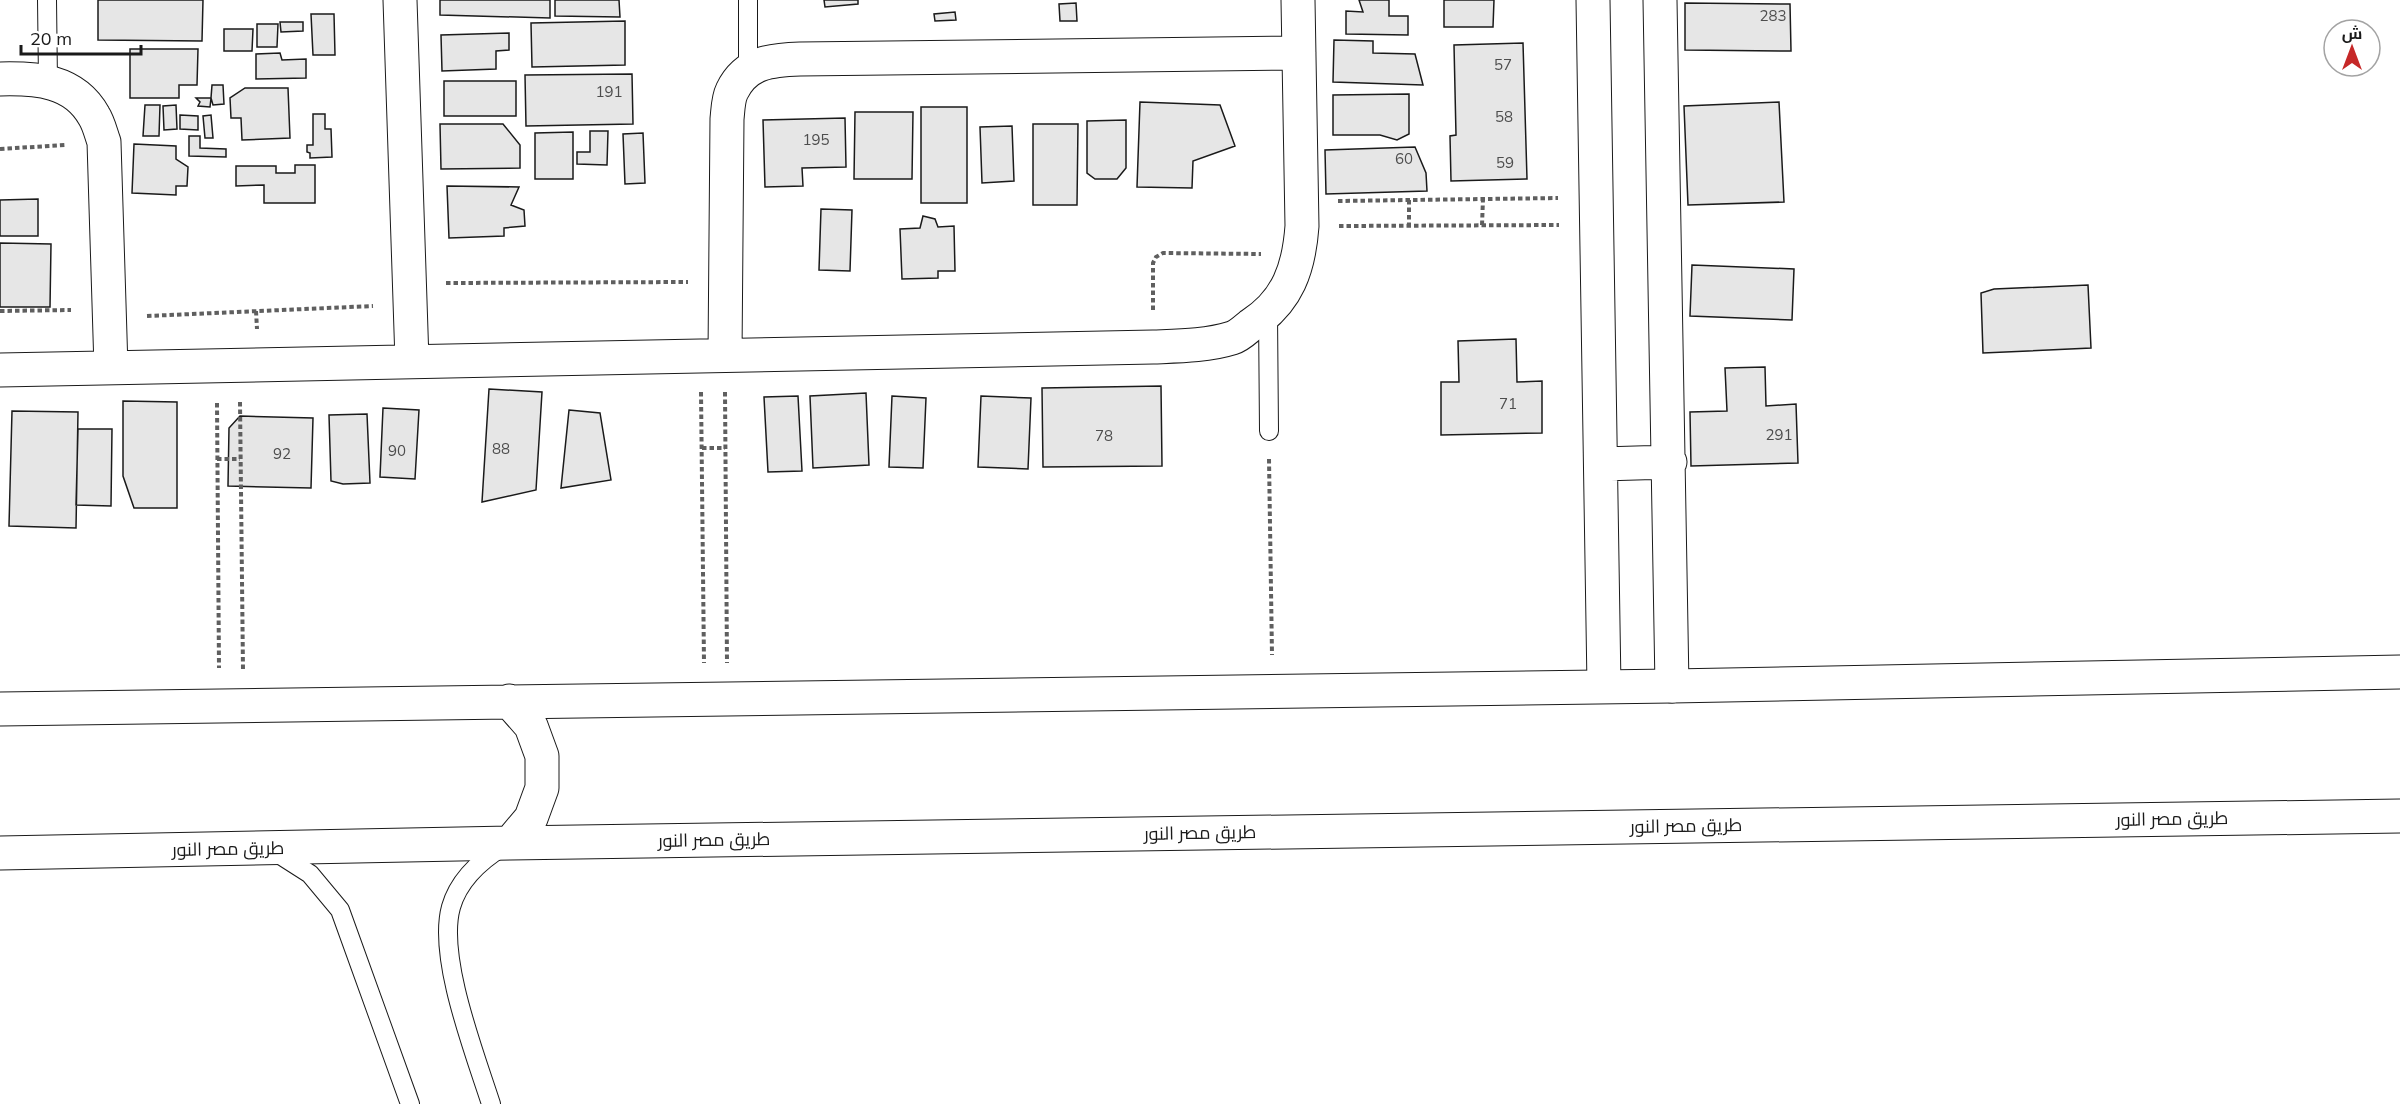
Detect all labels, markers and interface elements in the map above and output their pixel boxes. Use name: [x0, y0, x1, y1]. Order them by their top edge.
house number: 283: [1759, 6, 1787, 25]
scale bar: [21, 18, 141, 56]
north arrow: [2322, 18, 2382, 78]
text: ش: [2342, 23, 2362, 43]
text: 20 m: [30, 27, 72, 50]
house number: 57: [1494, 55, 1512, 74]
house number: 191: [595, 82, 623, 101]
house number: 58: [1495, 107, 1513, 126]
house number: 195: [802, 130, 830, 149]
house number: 60: [1395, 149, 1413, 168]
house number: 59: [1496, 153, 1514, 172]
house number: 71: [1499, 394, 1517, 413]
house number: 291: [1765, 425, 1793, 444]
house number: 78: [1095, 426, 1113, 445]
house number: 88: [492, 439, 510, 458]
house number: 90: [388, 441, 406, 460]
house number: 92: [273, 444, 291, 463]
street label: طريق مصر النور: [2115, 806, 2228, 832]
street label: طريق مصر النور: [1629, 813, 1742, 839]
street label: طريق مصر النور: [1143, 820, 1256, 846]
street label: طريق مصر النور: [657, 827, 770, 853]
street label: طريق مصر النور: [171, 836, 284, 862]

